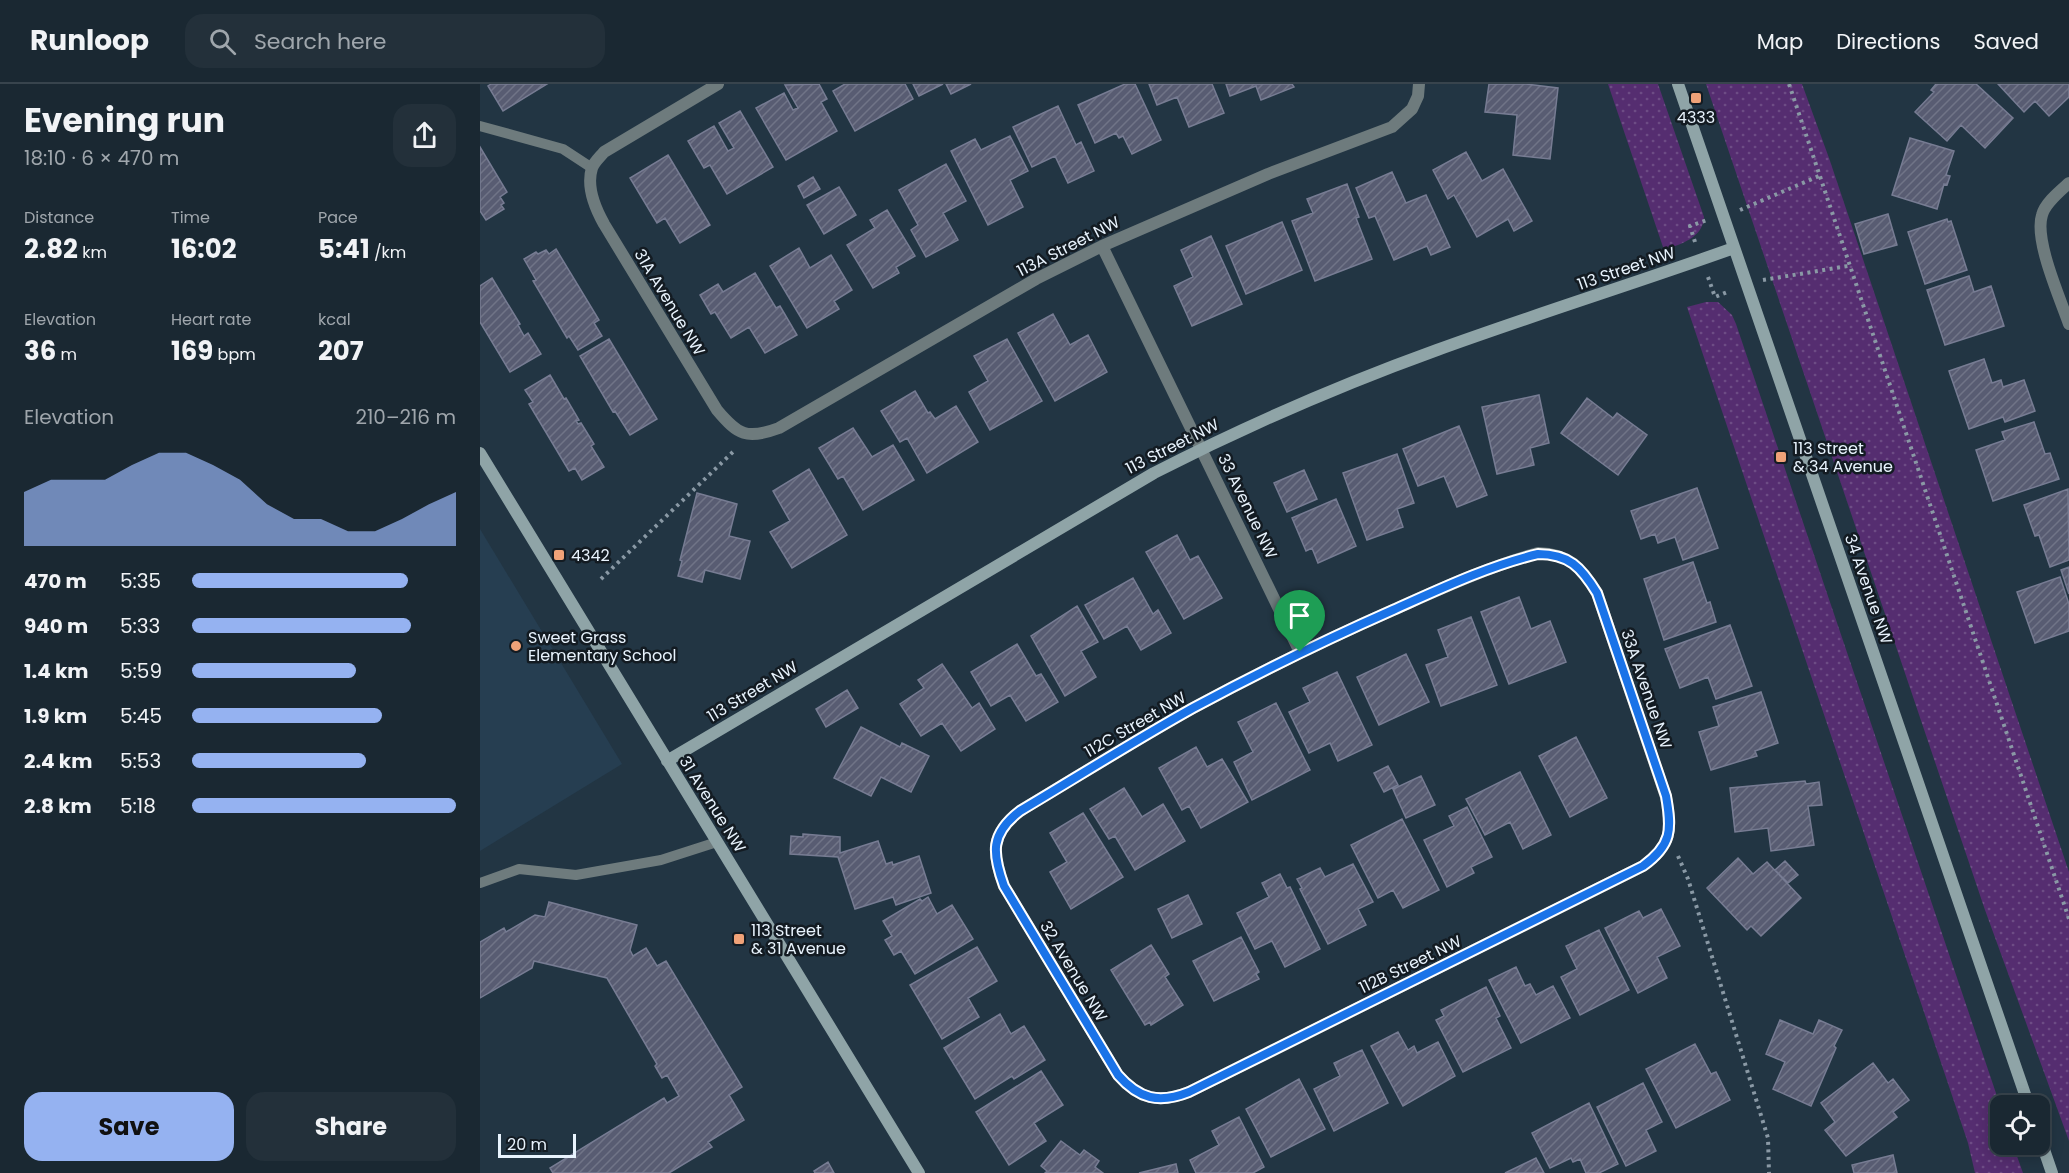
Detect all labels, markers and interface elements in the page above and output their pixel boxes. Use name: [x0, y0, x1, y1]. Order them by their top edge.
search box: [185, 14, 605, 68]
text: Runloop: [30, 21, 149, 60]
icon: search: [206, 25, 239, 58]
text: Search here: [254, 26, 386, 57]
text: Map: [1757, 27, 1803, 56]
text: Directions: [1836, 27, 1940, 56]
text: Saved: [1973, 27, 2039, 56]
marker: 4333: [1689, 91, 1703, 105]
text: Evening run: [24, 97, 225, 144]
button: share: [393, 104, 456, 167]
place label: 4333: [1677, 106, 1715, 129]
text: 18:10 · 6 × 470 m: [24, 144, 179, 172]
text: Distance: [24, 206, 94, 229]
text: Time: [171, 206, 210, 229]
text: Pace: [318, 206, 358, 229]
street label: 113A Street NW: [1013, 210, 1124, 282]
text: 2.82: [24, 231, 78, 267]
text: 16:02: [171, 231, 237, 267]
text: 5:41: [318, 231, 370, 267]
text: km: [78, 241, 107, 264]
text: /km: [370, 241, 406, 264]
street label: 113 Street NW: [1574, 241, 1678, 296]
street label: 31A Avenue NW: [629, 245, 711, 360]
text: Elevation: [24, 308, 96, 331]
text: Heart rate: [171, 308, 251, 331]
text: kcal: [318, 308, 351, 331]
text: 36: [24, 333, 56, 369]
text: 169: [171, 333, 213, 369]
text: 207: [318, 333, 364, 369]
text: m: [56, 343, 77, 366]
text: bpm: [213, 343, 256, 366]
text: Elevation: [24, 403, 114, 431]
text: 210–216 m: [355, 403, 456, 431]
street label: 113 Street NW: [1122, 413, 1223, 480]
place label: 113 Street & 34 Avenue: [1793, 437, 1893, 478]
street label: 33 Avenue NW: [1212, 450, 1283, 563]
marker: 113 Street & 34 Avenue: [1774, 450, 1788, 464]
street label: 34 Avenue NW: [1839, 531, 1898, 648]
place label: 4342: [571, 544, 610, 567]
marker: 4342: [552, 548, 566, 562]
text: 470 m: [24, 567, 87, 595]
text: 5:35: [120, 567, 161, 595]
pin: [1274, 590, 1325, 652]
icon: arrive: [1283, 599, 1316, 632]
text: 940 m: [24, 612, 88, 640]
text: 5:33: [120, 612, 160, 640]
place label: Sweet Grass Elementary School: [528, 626, 676, 667]
street label: 33A Avenue NW: [1615, 626, 1678, 752]
marker: Sweet Grass Elementary School: [509, 639, 523, 653]
street label: 113 Street NW: [703, 655, 802, 728]
text: 1.4 km: [24, 657, 88, 685]
text: 5:59: [120, 657, 162, 685]
street label: 112C Street NW: [1080, 686, 1191, 763]
text: 1.9 km: [24, 702, 87, 730]
text: 5:45: [120, 702, 162, 730]
text: 2.4 km: [24, 747, 92, 775]
text: 5:53: [120, 747, 161, 775]
street label: 31 Avenue NW: [674, 752, 752, 857]
text: 2.8 km: [24, 792, 92, 820]
text: 5:18: [120, 792, 156, 820]
street label: 32 Avenue NW: [1034, 916, 1113, 1026]
place label: 113 Street & 31 Avenue: [751, 919, 846, 960]
street label: 112B Street NW: [1355, 930, 1466, 999]
marker: 113 Street & 31 Avenue: [732, 932, 746, 946]
button: Save: [24, 1092, 234, 1161]
button: Share: [246, 1092, 456, 1161]
map controls: [1990, 1095, 2050, 1155]
button: locate: [1990, 1095, 2050, 1155]
scale bar: [498, 1131, 576, 1158]
text: 20 m: [507, 1133, 547, 1156]

